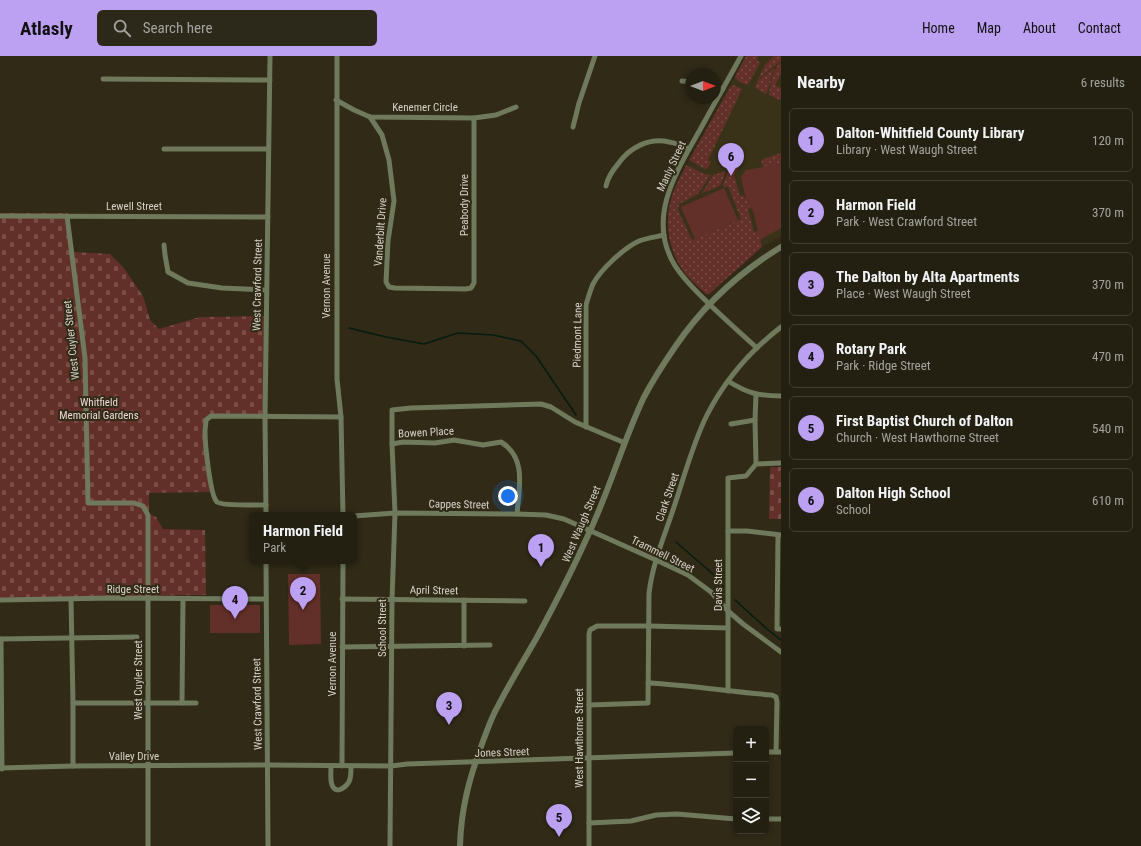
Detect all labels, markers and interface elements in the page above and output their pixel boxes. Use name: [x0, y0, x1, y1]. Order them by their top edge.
search box: [97, 10, 377, 46]
text: Atlasly: [20, 17, 73, 40]
icon: search: [111, 17, 133, 39]
text: Search here: [143, 19, 212, 37]
text: Home: [922, 20, 955, 36]
text: Map: [977, 20, 1001, 36]
text: About: [1023, 20, 1056, 36]
text: Contact: [1078, 20, 1121, 36]
north arrow: [685, 68, 721, 104]
text: Nearby: [797, 72, 845, 92]
text: 6 results: [1081, 75, 1125, 90]
street label: Kenemer Circle: [392, 101, 458, 114]
text: Dalton-Whitfield County Library: [836, 124, 1024, 142]
text: 1: [808, 133, 814, 148]
text: 120 m: [1092, 133, 1124, 148]
street label: Manly Street: [654, 139, 689, 194]
text: Library · West Waugh Street: [836, 142, 977, 157]
pin: 6: [718, 143, 744, 176]
street label: Peabody Drive: [458, 174, 471, 236]
text: Harmon Field: [836, 196, 916, 214]
street label: Vanderbilt Drive: [372, 197, 389, 267]
street label: Lewell Street: [106, 200, 162, 213]
text: 2: [808, 205, 814, 220]
text: 370 m: [1092, 205, 1124, 220]
text: Park · West Crawford Street: [836, 214, 977, 229]
street label: West Crawford Street: [250, 239, 265, 331]
street label: Vernon Avenue: [320, 254, 333, 318]
text: The Dalton by Alta Apartments: [836, 268, 1020, 286]
text: 3: [808, 277, 814, 292]
text: 370 m: [1092, 277, 1124, 292]
text: Place · West Waugh Street: [836, 286, 971, 301]
street label: West Cuyler Street: [61, 300, 82, 380]
street label: Piedmont Lane: [570, 302, 585, 368]
text: Rotary Park: [836, 340, 906, 358]
text: 4: [808, 349, 814, 364]
text: 470 m: [1092, 349, 1124, 364]
text: Park · Ridge Street: [836, 358, 931, 373]
park label: Whitfield Memorial Gardens: [59, 396, 139, 422]
text: First Baptist Church of Dalton: [836, 412, 1013, 430]
text: 5: [808, 421, 814, 436]
text: 540 m: [1092, 421, 1124, 436]
street label: Bowen Place: [398, 425, 454, 440]
text: Church · West Hawthorne Street: [836, 430, 999, 445]
street label: Clark Street: [653, 471, 682, 523]
street label: West Waugh Street: [559, 484, 603, 564]
text: Dalton High School: [836, 484, 950, 502]
your location: [498, 486, 518, 506]
text: 6: [808, 493, 814, 508]
text: 610 m: [1092, 493, 1124, 508]
street label: Cappes Street: [428, 497, 490, 512]
text: School: [836, 502, 871, 517]
popup: [249, 512, 357, 564]
text: Harmon Field: [263, 522, 343, 540]
pin: 1: [528, 534, 554, 567]
street label: Trammell Street: [629, 534, 697, 575]
text: Park: [263, 540, 286, 555]
street label: Davis Street: [712, 559, 725, 611]
pin: 2: [290, 577, 316, 610]
street label: Ridge Street: [107, 583, 159, 596]
street label: April Street: [410, 584, 458, 597]
pin: 4: [222, 586, 248, 619]
street label: School Street: [376, 599, 389, 657]
street label: Vernon Avenue: [326, 632, 339, 696]
street label: West Cuyler Street: [132, 640, 145, 720]
street label: West Crawford Street: [250, 658, 265, 750]
street label: West Hawthorne Street: [573, 688, 586, 788]
pin: 3: [436, 692, 462, 725]
map controls: [733, 726, 769, 834]
button: +: [733, 726, 769, 762]
street label: Jones Street: [474, 745, 530, 760]
street label: Valley Drive: [109, 750, 159, 763]
button: −: [733, 762, 769, 798]
button: layers: [733, 798, 769, 834]
pin: 5: [546, 804, 572, 837]

